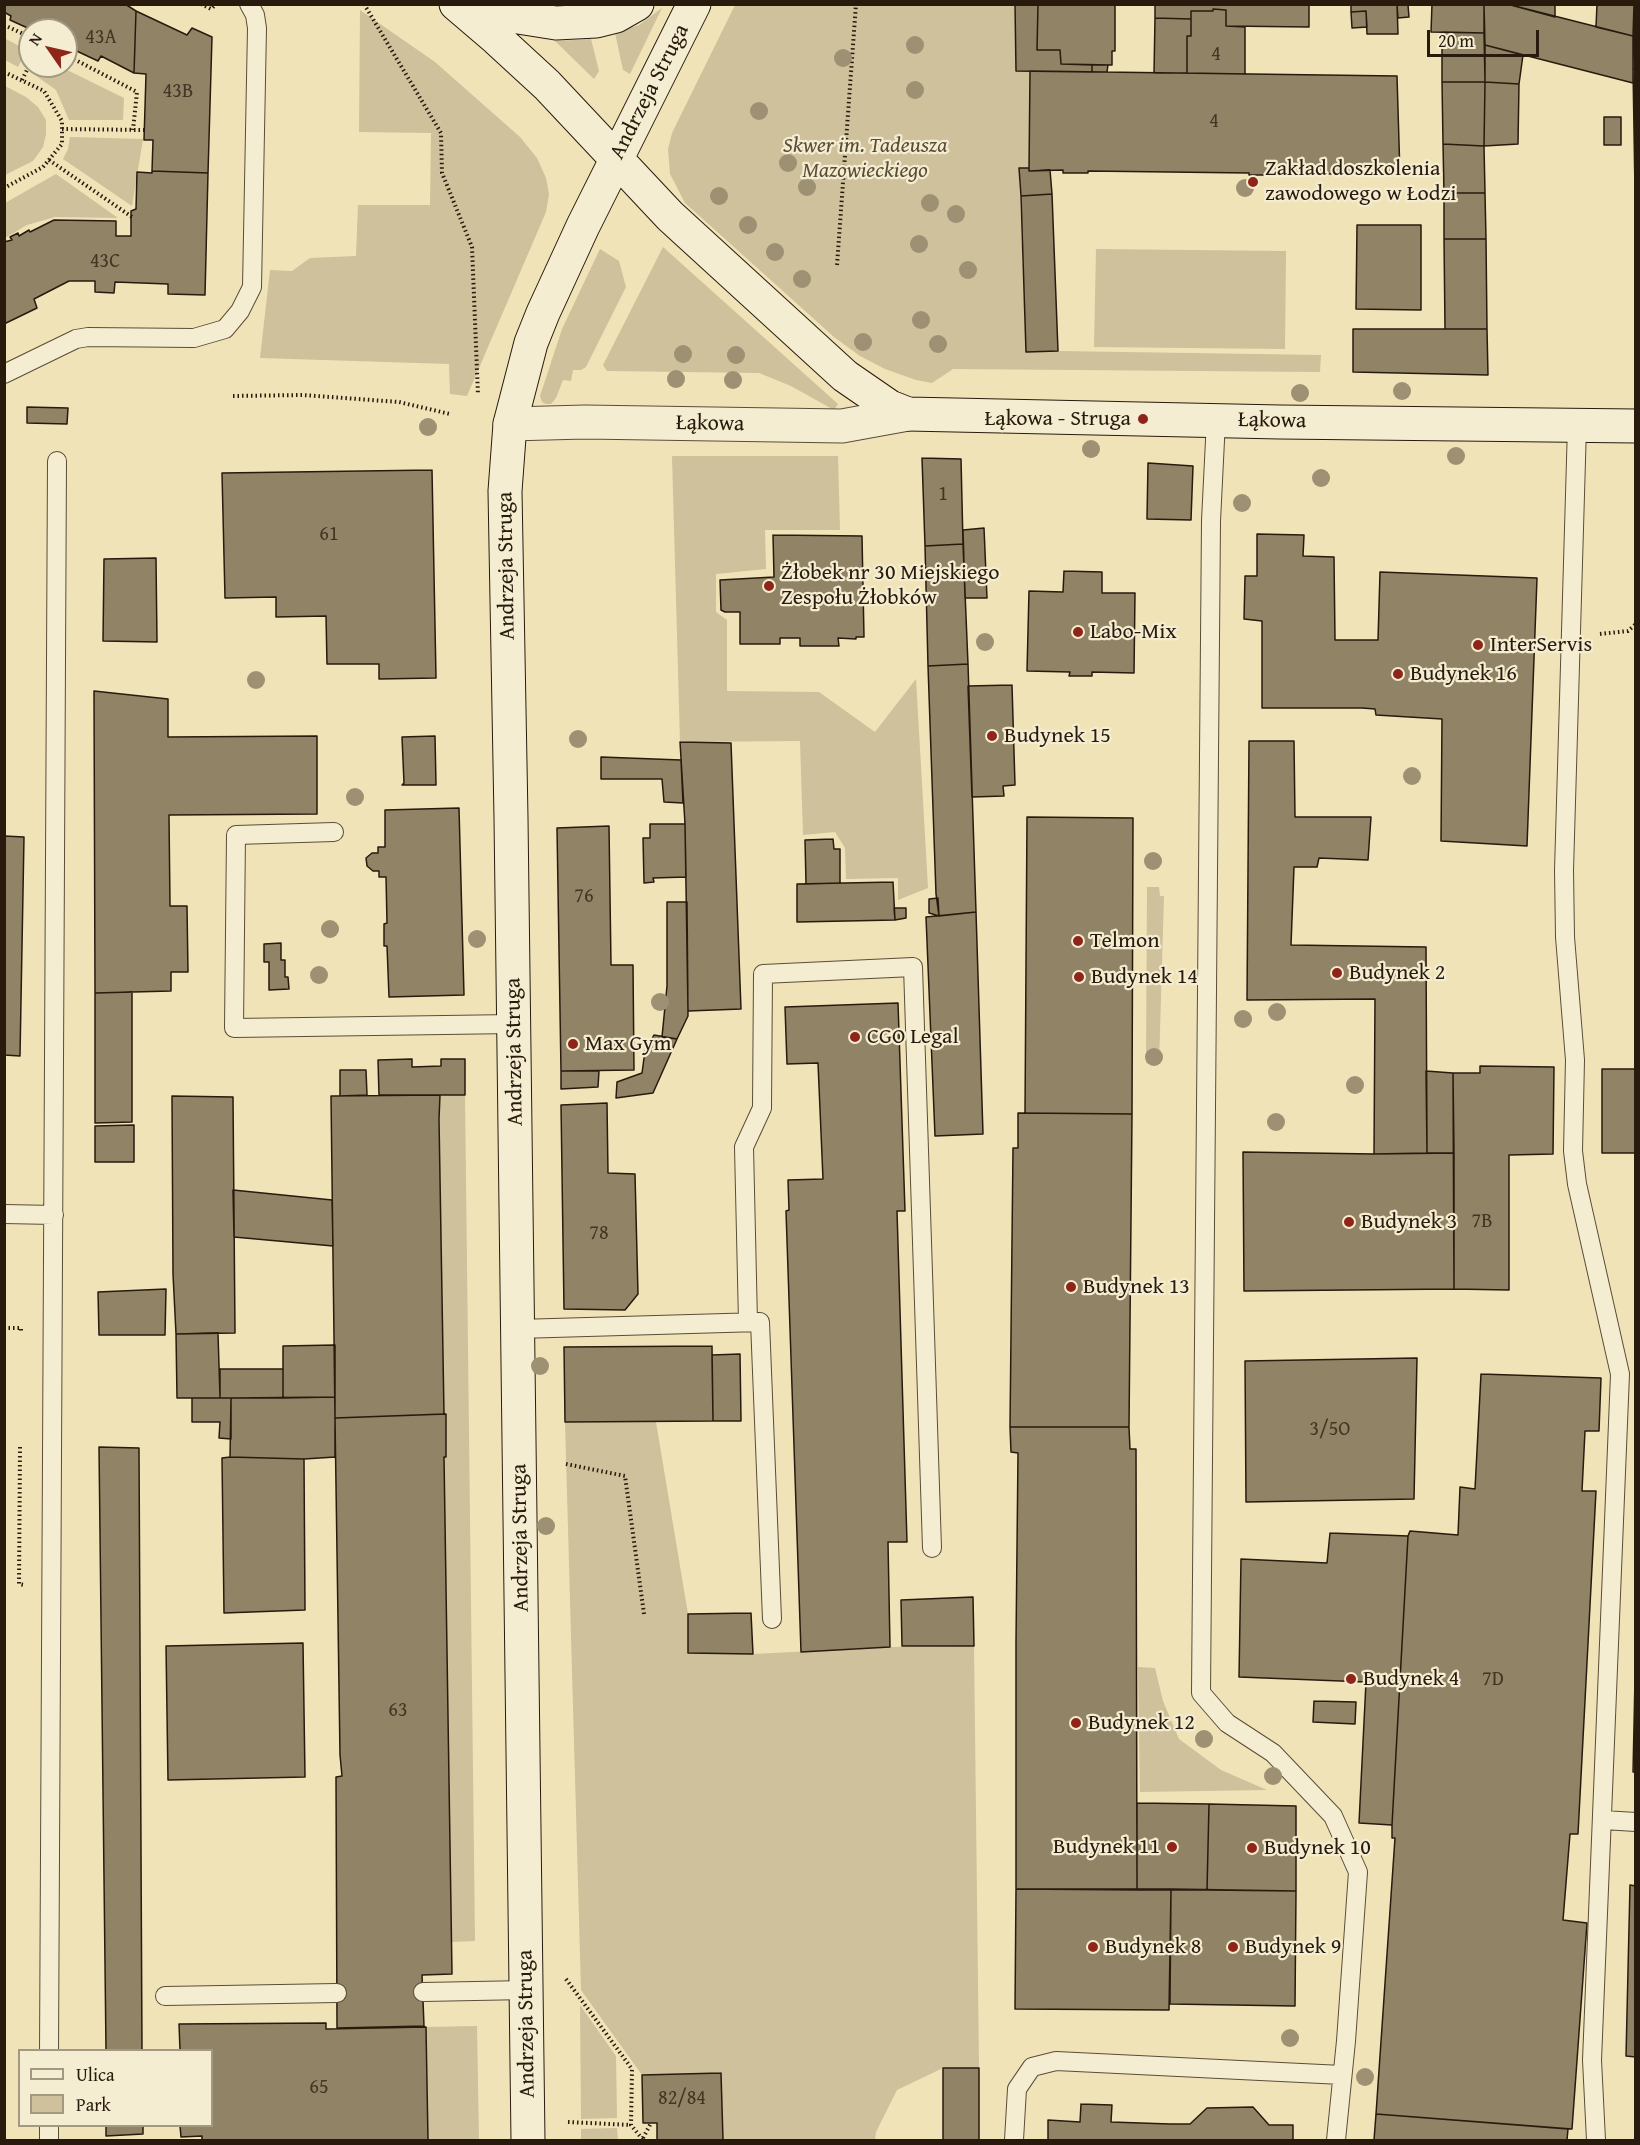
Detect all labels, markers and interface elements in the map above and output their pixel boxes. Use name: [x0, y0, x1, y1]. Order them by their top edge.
north arrow: [18, 18, 78, 78]
scale bar: [1430, 18, 1542, 56]
street label: Andrzeja Struga: [605, 20, 695, 164]
house number: 43A: [85, 26, 117, 50]
text: 20 m: [1438, 27, 1474, 54]
text: N: [22, 28, 48, 50]
house number: 4: [1211, 43, 1221, 67]
house number: 43B: [163, 80, 193, 104]
house number: 4: [1209, 110, 1219, 134]
park label: Skwer im. Tadeusza Mazowieckiego: [783, 133, 947, 184]
place label: Zakład doszkolenia zawodowego w Łodzi: [1265, 156, 1456, 208]
marker: Zakład doszkolenia zawodowego w Łodzi: [1246, 175, 1260, 189]
house number: 43C: [90, 250, 120, 274]
place label: Łąkowa - Struga: [985, 406, 1131, 432]
street label: Łąkowa: [1238, 407, 1306, 435]
street label: Łąkowa: [676, 410, 744, 438]
marker: Łąkowa - Struga: [1136, 412, 1150, 426]
house number: 1: [938, 483, 948, 507]
street label: Andrzeja Struga: [493, 492, 521, 640]
house number: 61: [319, 523, 339, 547]
place label: Żłobek nr 30 Miejskiego Zespołu Żłobków: [781, 560, 999, 612]
marker: Żłobek nr 30 Miejskiego Zespołu Żłobków: [762, 579, 776, 593]
place label: Labo-Mix: [1090, 619, 1177, 645]
marker: Labo-Mix: [1071, 625, 1085, 639]
place label: InterServis: [1490, 632, 1592, 658]
marker: InterServis: [1471, 638, 1485, 652]
place label: Budynek 16: [1410, 661, 1517, 687]
marker: Budynek 16: [1391, 667, 1405, 681]
place label: Budynek 15: [1004, 723, 1111, 749]
marker: Budynek 15: [985, 729, 999, 743]
house number: 76: [574, 885, 594, 909]
place label: Telmon: [1090, 928, 1160, 954]
marker: Telmon: [1071, 934, 1085, 948]
place label: Budynek 2: [1349, 960, 1445, 986]
place label: Budynek 14: [1091, 964, 1198, 990]
marker: Budynek 2: [1330, 966, 1344, 980]
marker: Budynek 14: [1072, 970, 1086, 984]
street label: Andrzeja Struga: [501, 978, 529, 1126]
place label: CGO Legal: [867, 1024, 959, 1050]
marker: CGO Legal: [848, 1030, 862, 1044]
place label: Max Gym: [585, 1031, 671, 1057]
marker: Max Gym: [566, 1037, 580, 1051]
place label: Budynek 3: [1361, 1209, 1457, 1235]
house number: 7B: [1472, 1210, 1492, 1234]
marker: Budynek 3: [1342, 1215, 1356, 1229]
house number: 78: [589, 1222, 609, 1246]
place label: Budynek 13: [1083, 1274, 1190, 1300]
marker: Budynek 13: [1064, 1280, 1078, 1294]
house number: 3/5O: [1310, 1418, 1350, 1442]
street label: Andrzeja Struga: [507, 1464, 535, 1612]
place label: Budynek 4: [1363, 1666, 1459, 1692]
house number: 7D: [1482, 1668, 1504, 1692]
marker: Budynek 4: [1344, 1672, 1358, 1686]
house number: 63: [388, 1699, 408, 1723]
place label: Budynek 12: [1088, 1710, 1195, 1736]
marker: Budynek 12: [1069, 1716, 1083, 1730]
place label: Budynek 11: [1053, 1834, 1160, 1860]
place label: Budynek 10: [1264, 1835, 1371, 1861]
marker: Budynek 11: [1165, 1840, 1179, 1854]
marker: Budynek 10: [1245, 1841, 1259, 1855]
place label: Budynek 8: [1105, 1934, 1201, 1960]
place label: Budynek 9: [1245, 1934, 1341, 1960]
marker: Budynek 8: [1086, 1940, 1100, 1954]
marker: Budynek 9: [1226, 1940, 1240, 1954]
street label: Andrzeja Struga: [513, 1950, 541, 2098]
legend: [18, 2049, 213, 2127]
text: Ulica: [76, 2061, 114, 2088]
house number: 65: [309, 2076, 329, 2100]
house number: 82/84: [658, 2087, 706, 2111]
text: Park: [76, 2091, 111, 2118]

